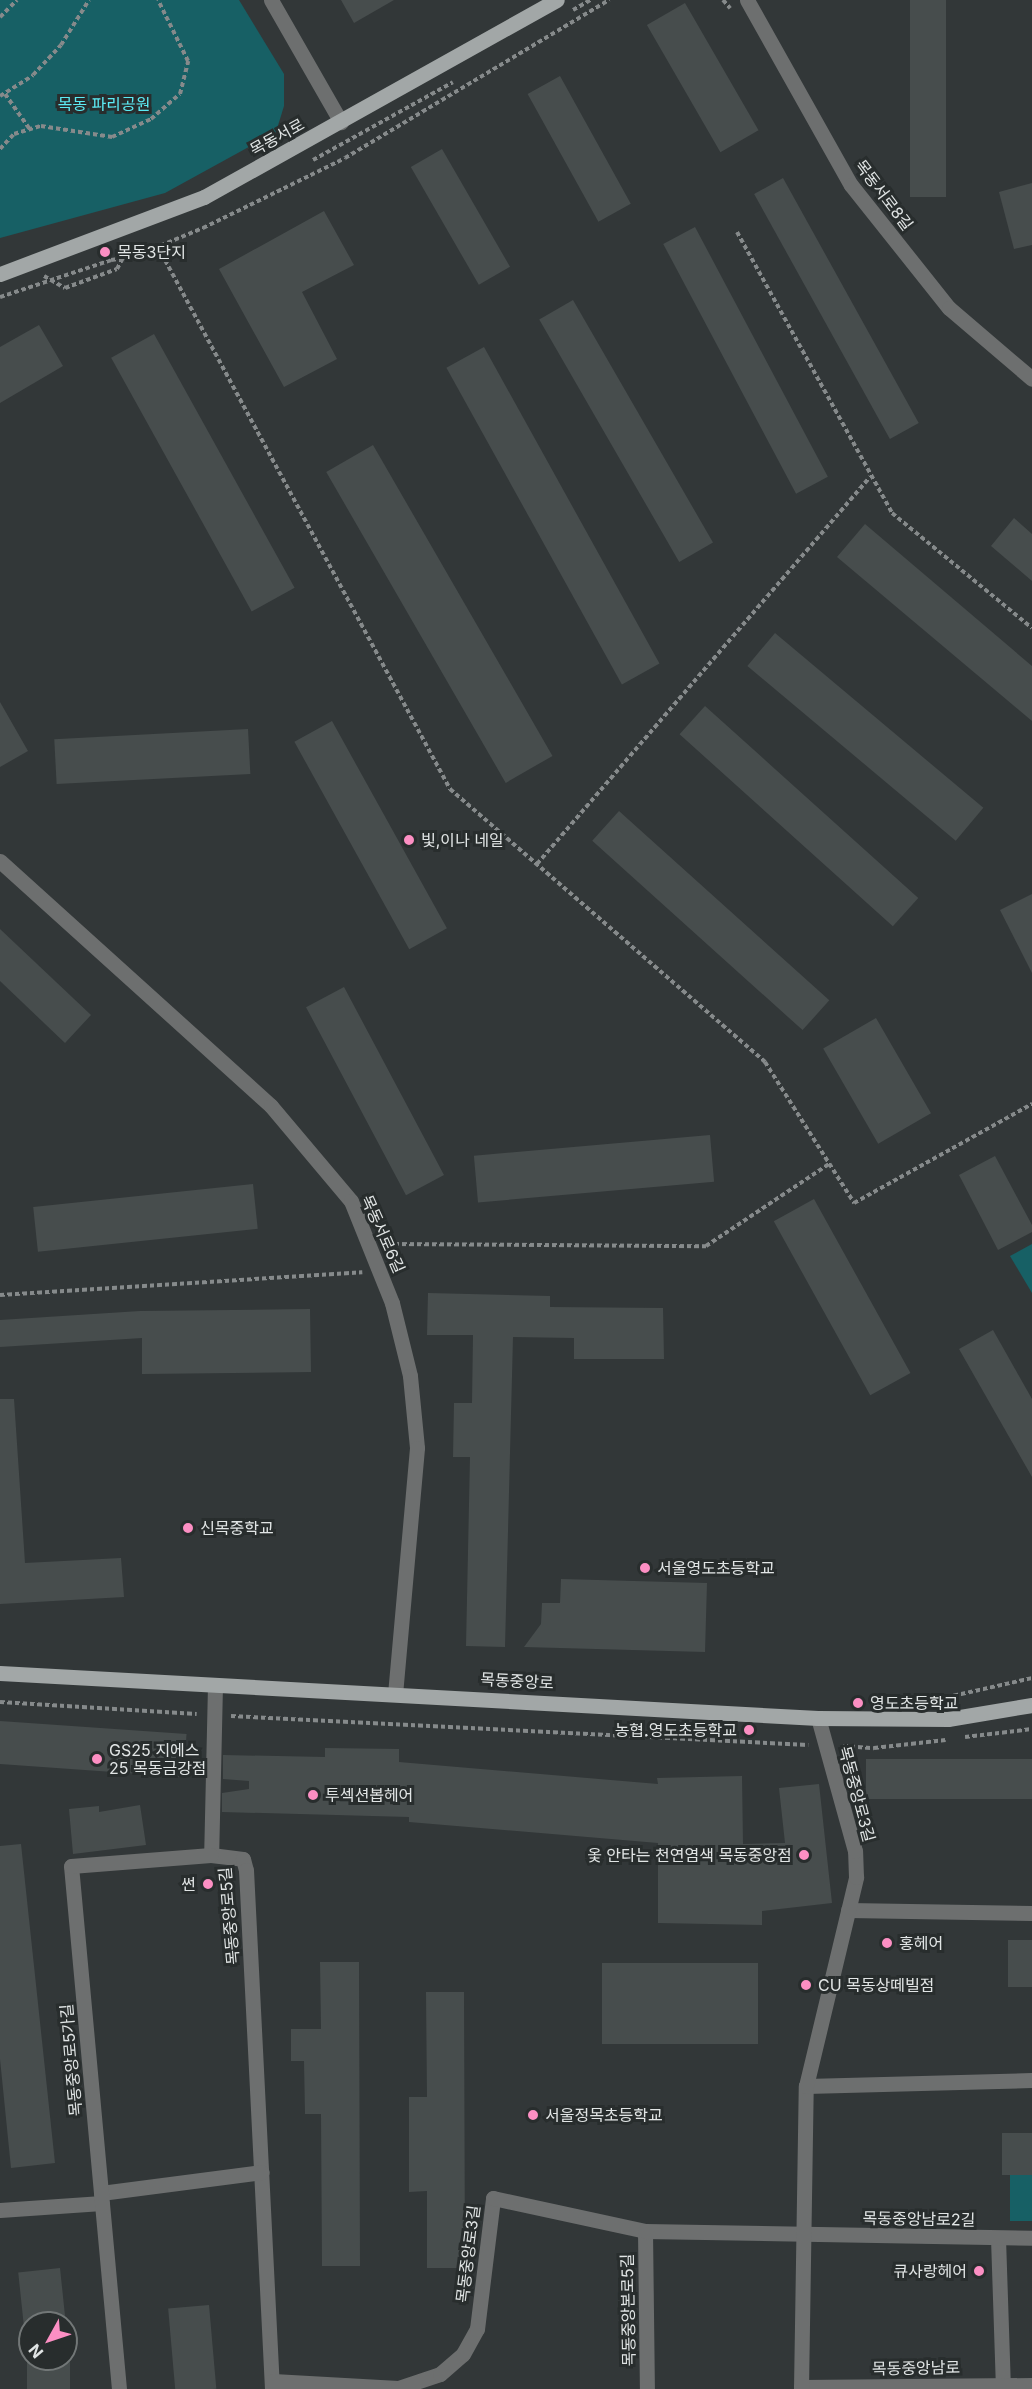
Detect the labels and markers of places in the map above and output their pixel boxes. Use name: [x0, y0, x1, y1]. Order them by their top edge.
place label: 목동3단지: [117, 242, 186, 262]
marker: 목동3단지: [98, 245, 112, 259]
place label: 빛,이나 네일: [421, 830, 504, 850]
marker: 빛,이나 네일: [402, 833, 416, 847]
place label: 신목중학교: [200, 1518, 274, 1538]
marker: 신목중학교: [181, 1521, 195, 1535]
place label: 서울영도초등학교: [657, 1558, 775, 1578]
marker: 서울영도초등학교: [638, 1561, 652, 1575]
place label: 영도초등학교: [870, 1693, 958, 1713]
marker: 영도초등학교: [851, 1696, 865, 1710]
place label: 농협.영도초등학교: [615, 1720, 737, 1740]
marker: 농협.영도초등학교: [742, 1723, 756, 1737]
place label: GS25 지에스 25 목동금강점: [109, 1740, 207, 1778]
marker: GS25 지에스 25 목동금강점: [90, 1752, 104, 1766]
place label: 투섹션봅헤어: [325, 1785, 413, 1805]
marker: 투섹션봅헤어: [306, 1788, 320, 1802]
place label: 옻 안타는 천연염색 목동중앙점: [587, 1845, 792, 1865]
marker: 옻 안타는 천연염색 목동중앙점: [797, 1848, 811, 1862]
place label: 썬: [181, 1874, 196, 1894]
marker: 썬: [201, 1877, 215, 1891]
place label: 홍헤어: [899, 1933, 943, 1953]
marker: 홍헤어: [880, 1936, 894, 1950]
place label: CU 목동상떼빌점: [818, 1975, 934, 1995]
marker: CU 목동상떼빌점: [799, 1978, 813, 1992]
place label: 서울정목초등학교: [545, 2105, 663, 2125]
marker: 서울정목초등학교: [526, 2108, 540, 2122]
place label: 큐사랑헤어: [893, 2261, 967, 2281]
marker: 큐사랑헤어: [972, 2264, 986, 2278]

